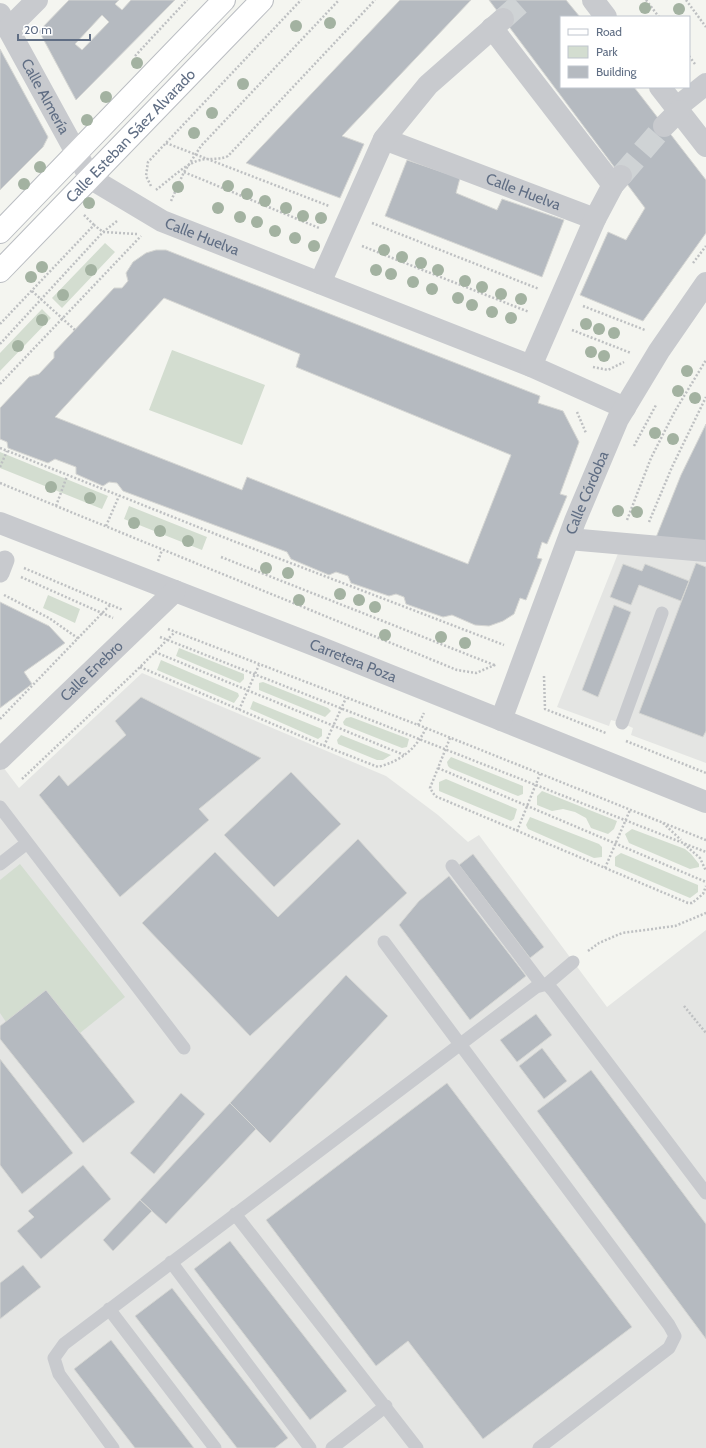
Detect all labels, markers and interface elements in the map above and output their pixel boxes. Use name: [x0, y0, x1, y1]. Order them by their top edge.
scale bar: [18, 16, 90, 42]
legend: [560, 16, 690, 88]
text: 20 m: [24, 22, 52, 37]
text: Road: [596, 24, 622, 39]
text: Park: [596, 44, 618, 59]
street label: Calle Almería: [17, 56, 74, 138]
text: Building: [596, 64, 638, 79]
street label: Calle Esteban Sáez Alvarado: [62, 65, 199, 206]
street label: Calle Huelva: [483, 169, 564, 214]
street label: Calle Huelva: [162, 214, 243, 260]
street label: Calle Córdoba: [562, 448, 613, 537]
street label: Carretera Poza: [307, 635, 400, 686]
street label: Calle Enebro: [57, 637, 127, 705]

